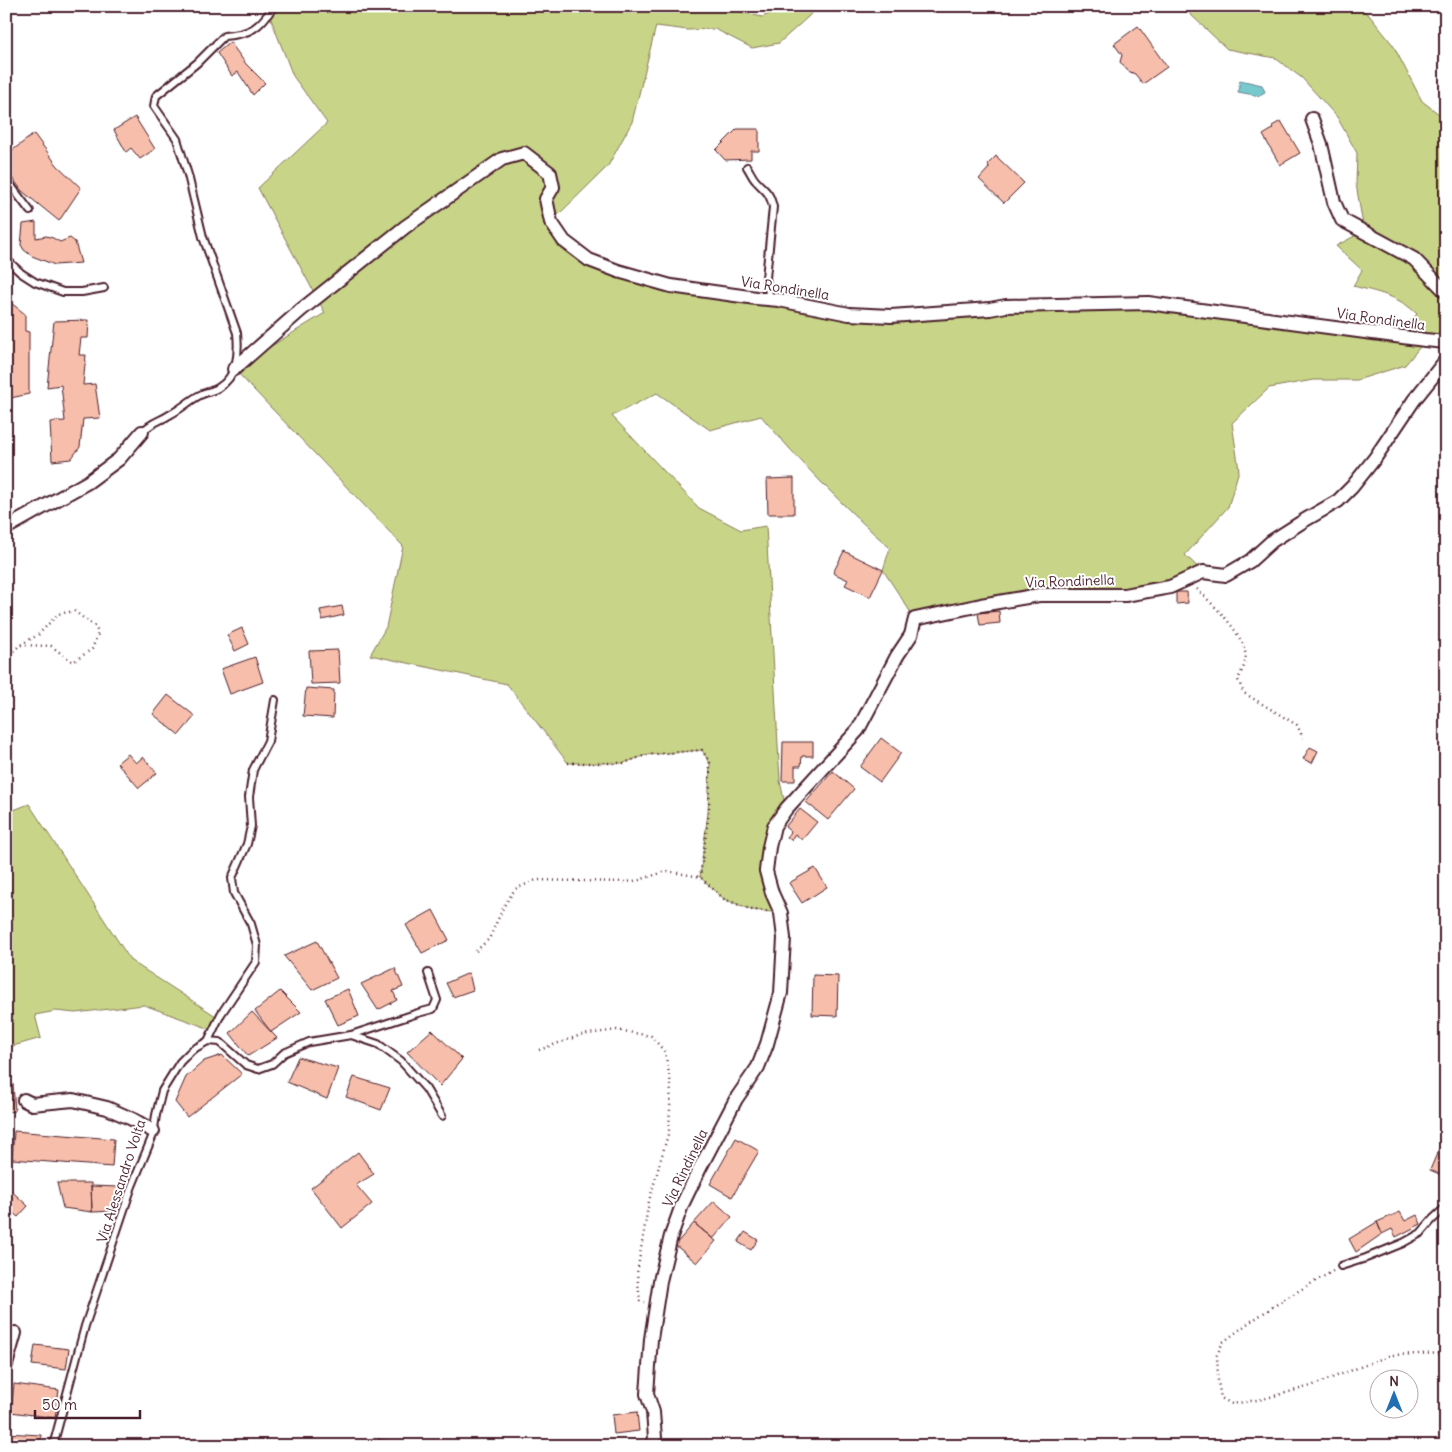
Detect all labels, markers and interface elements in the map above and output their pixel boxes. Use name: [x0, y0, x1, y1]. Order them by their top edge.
street label: Via Rondinella: [740, 272, 830, 304]
street label: Via Rondinella: [1336, 304, 1426, 334]
street label: Via Rondinella: [1025, 570, 1115, 592]
street label: Via Alessandro Volta: [93, 1117, 149, 1245]
street label: Via Rindinella: [658, 1126, 712, 1210]
north arrow: [1370, 1370, 1420, 1420]
text: N: [1389, 1372, 1399, 1390]
scale bar: [35, 1387, 140, 1419]
text: 50 m: [42, 1395, 77, 1414]

